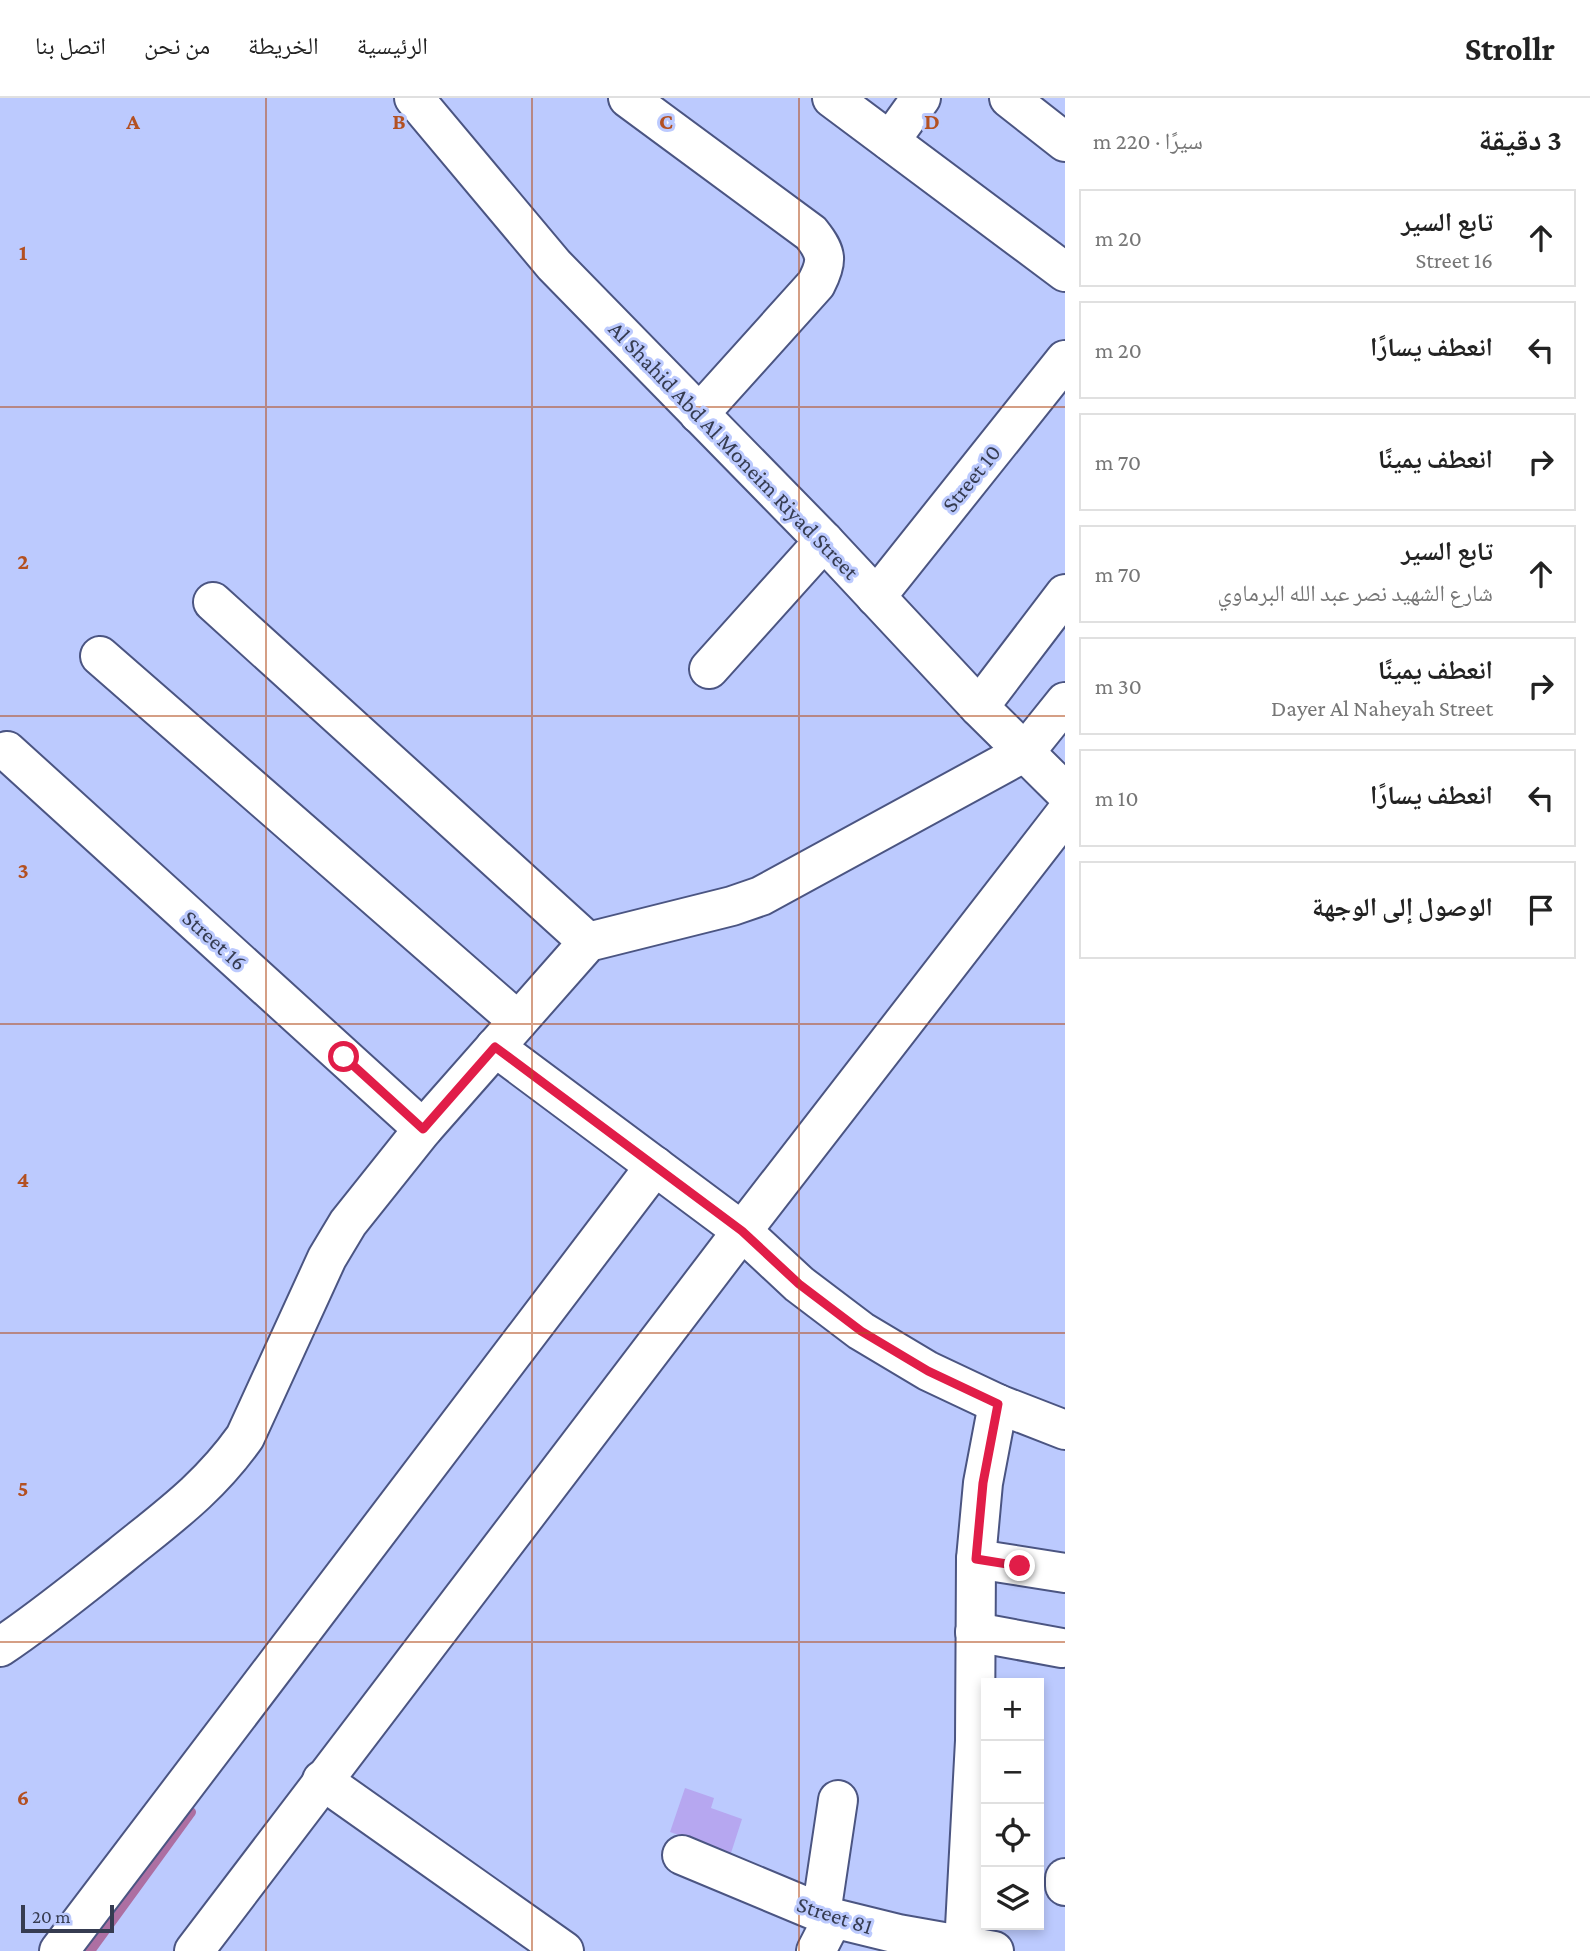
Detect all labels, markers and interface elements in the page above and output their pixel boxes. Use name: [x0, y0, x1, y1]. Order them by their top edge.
text: Strollr: [1465, 30, 1555, 67]
text: اتصل بنا: [35, 32, 106, 59]
text: من نحن: [144, 32, 210, 59]
text: الخريطة: [248, 32, 319, 59]
text: الرئيسية: [357, 32, 428, 59]
text: A: [125, 108, 140, 134]
text: B: [392, 108, 406, 134]
text: C: [659, 108, 673, 134]
text: D: [924, 108, 940, 134]
text: 3 دقيقة: [1479, 123, 1562, 156]
text: سيرًا · 220 m: [1093, 128, 1203, 154]
text: تابع السير: [1401, 208, 1493, 237]
icon: ahead: [1522, 219, 1560, 257]
text: 20 m: [1095, 225, 1142, 251]
text: 1: [19, 239, 28, 265]
text: Street 16: [1415, 247, 1493, 273]
street label: Al Shahid Abd Al Moneim Riyad Street: [604, 316, 865, 585]
icon: left: [1522, 331, 1560, 369]
text: انعطف يسارًا: [1370, 333, 1493, 362]
text: 20 m: [1095, 337, 1142, 363]
street label: Street 10: [936, 439, 1006, 517]
icon: right: [1522, 443, 1560, 481]
text: انعطف يمينًا: [1378, 445, 1493, 474]
text: 70 m: [1095, 449, 1141, 475]
text: تابع السير: [1401, 537, 1493, 566]
text: 2: [17, 548, 29, 574]
icon: ahead: [1522, 555, 1560, 593]
text: 70 m: [1095, 561, 1141, 587]
text: شارع الشهيد نصر عبد الله البرماوي: [1217, 580, 1493, 606]
text: انعطف يمينًا: [1378, 656, 1493, 685]
icon: right: [1522, 667, 1560, 705]
text: 30 m: [1095, 673, 1142, 699]
text: Dayer Al Naheyah Street: [1271, 695, 1493, 721]
icon: left: [1522, 779, 1560, 817]
text: انعطف يسارًا: [1370, 781, 1493, 810]
text: 10 m: [1095, 785, 1138, 811]
text: 3: [17, 857, 29, 883]
icon: arrive: [1522, 891, 1560, 929]
text: الوصول إلى الوجهة: [1312, 893, 1493, 922]
street label: Street 16: [177, 904, 253, 976]
route start: [328, 1041, 359, 1072]
text: 4: [17, 1166, 29, 1192]
text: 5: [17, 1475, 29, 1501]
route end: [1004, 1550, 1035, 1581]
map controls: [981, 1678, 1044, 1930]
button: +: [981, 1678, 1044, 1741]
button: −: [981, 1741, 1044, 1804]
text: 6: [17, 1784, 29, 1810]
button: locate: [981, 1804, 1044, 1867]
button: layers: [981, 1867, 1044, 1930]
street label: Street 81: [794, 1891, 876, 1939]
scale bar: [21, 1902, 114, 1934]
text: 20 m: [32, 1906, 71, 1927]

